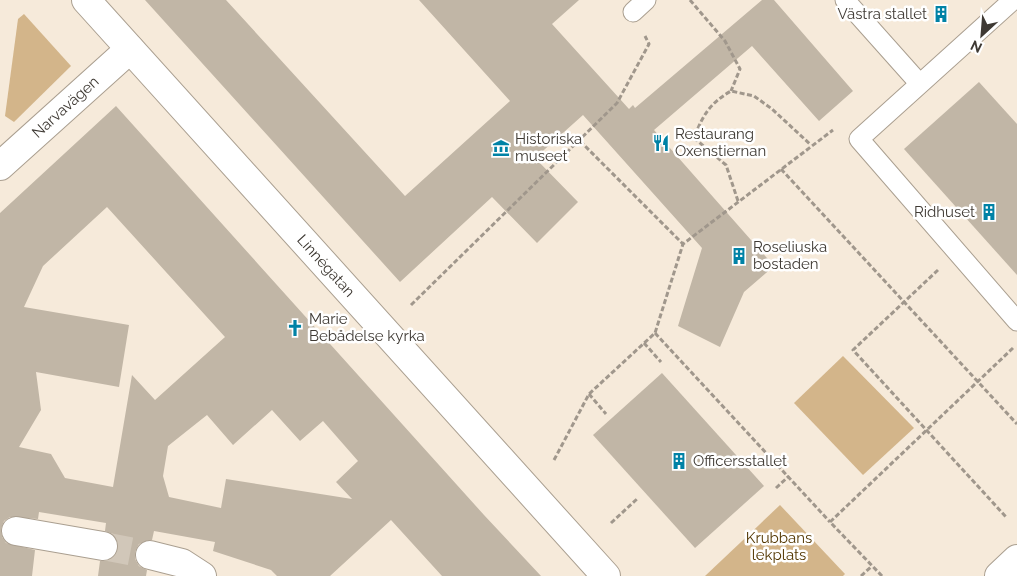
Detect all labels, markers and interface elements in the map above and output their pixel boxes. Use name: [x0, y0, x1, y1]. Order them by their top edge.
building icon: Västra stallet: [931, 4, 951, 24]
place label: Västra stallet: [838, 5, 927, 23]
north arrow: [957, 10, 1007, 60]
text: N: [968, 37, 985, 56]
street label: Narvavägen: [28, 72, 102, 142]
place label: Restaurang Oxenstiernan: [675, 125, 766, 160]
place label: Historiska museet: [515, 130, 582, 165]
restaurant icon: Restaurang Oxenstiernan: [651, 133, 671, 153]
museum icon: Historiska museet: [491, 138, 511, 158]
building icon: Ridhuset: [979, 202, 999, 222]
place label: Ridhuset: [914, 203, 975, 221]
street label: Linnégatan: [293, 231, 359, 301]
place label: Roseliuska bostaden: [753, 238, 827, 273]
building icon: Roseliuska bostaden: [729, 246, 749, 266]
place label: Marie Bebådelse kyrka: [309, 310, 425, 345]
church icon: Marie Bebådelse kyrka: [285, 318, 305, 338]
building icon: Officersstallet: [669, 451, 689, 471]
place label: Officersstallet: [693, 452, 787, 470]
park label: Krubbans lekplats: [746, 529, 812, 564]

